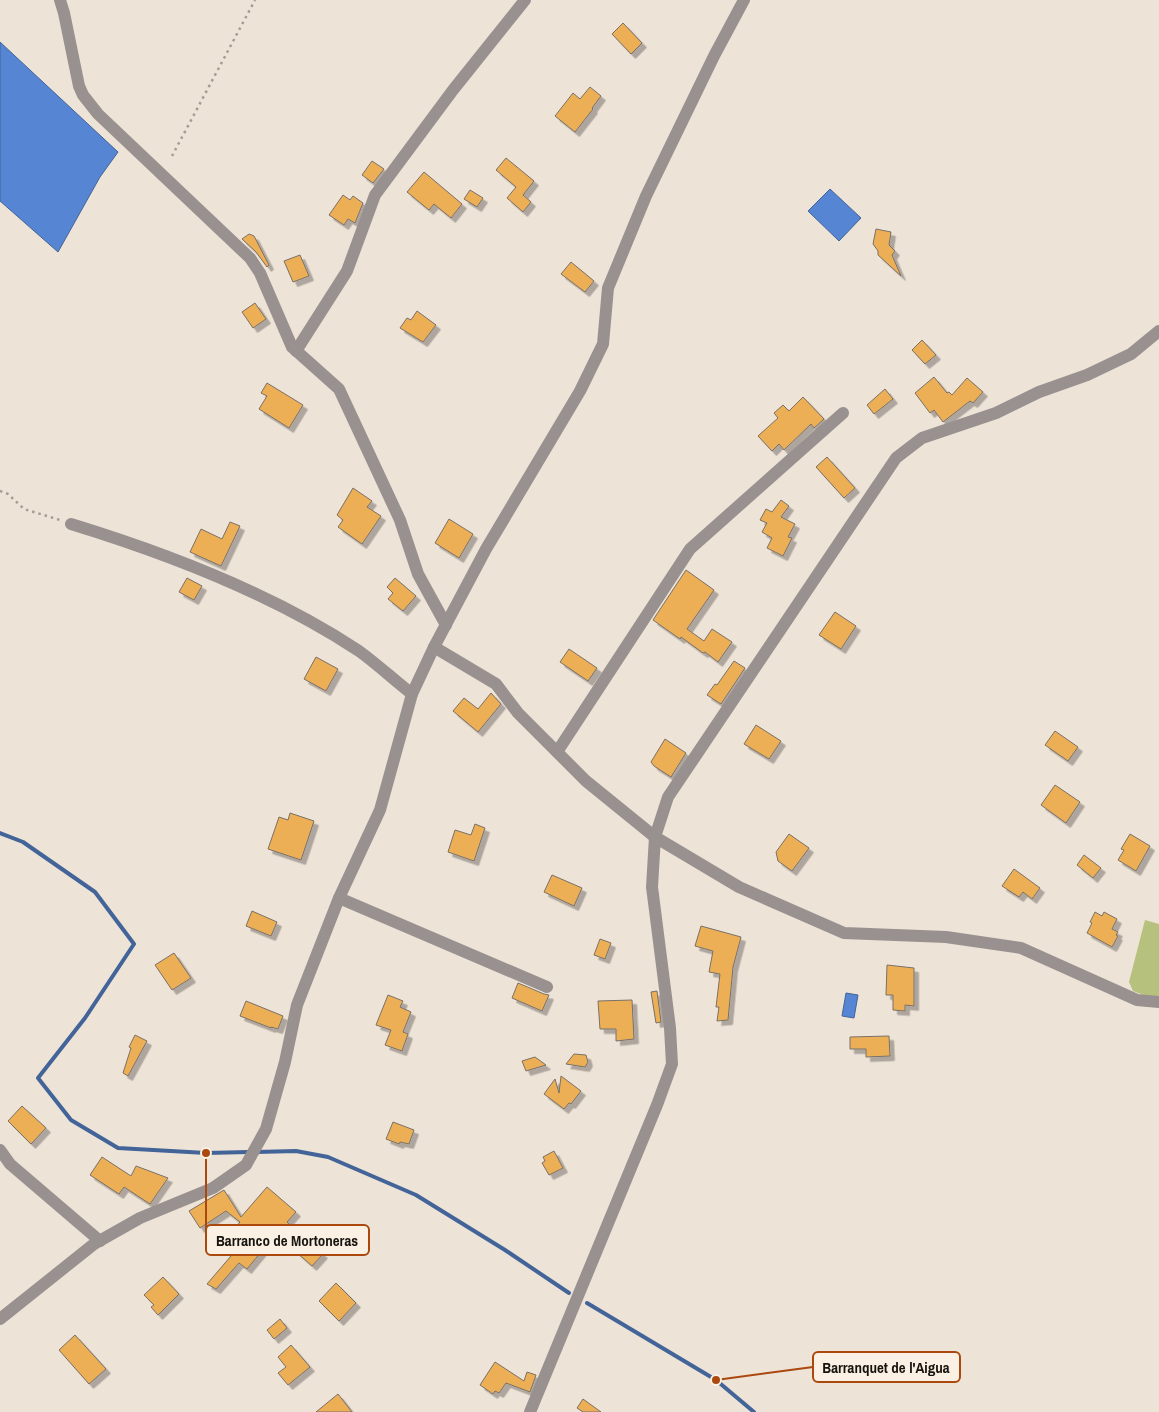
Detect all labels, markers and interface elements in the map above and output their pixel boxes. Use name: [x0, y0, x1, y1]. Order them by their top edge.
callout: Barranco de Mortoneras: [206, 1225, 369, 1255]
text: Barranco de Mortoneras: [216, 1230, 358, 1251]
callout: Barranquet de l'Aigua: [813, 1352, 960, 1382]
text: Barranquet de l'Aigua: [822, 1357, 950, 1378]

